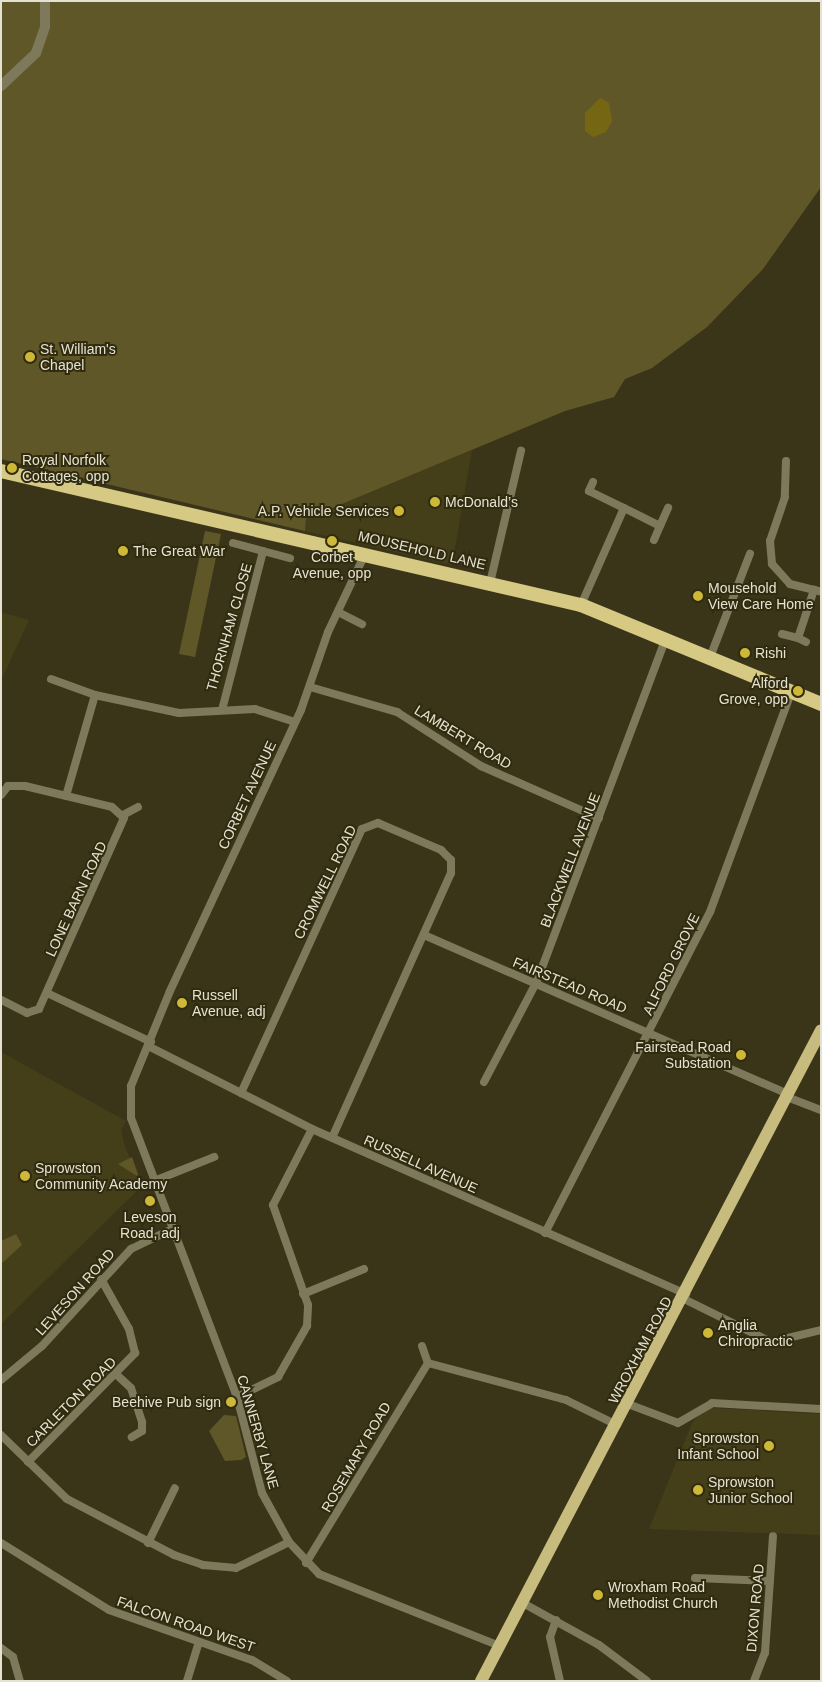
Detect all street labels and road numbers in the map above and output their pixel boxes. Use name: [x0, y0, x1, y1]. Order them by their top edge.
street label: MOUSEHOLD LANE: [356, 527, 488, 573]
street label: THORNHAM CLOSE: [203, 561, 255, 693]
street label: LAMBERT ROAD: [411, 701, 515, 773]
street label: CORBET AVENUE: [214, 738, 280, 852]
street label: BLACKWELL AVENUE: [536, 790, 604, 930]
street label: CROMWELL ROAD: [290, 822, 360, 942]
street label: LONE BARN ROAD: [42, 839, 110, 959]
street label: ALFORD GROVE: [639, 910, 703, 1018]
street label: FAIRSTEAD ROAD: [511, 953, 629, 1017]
street label: RUSSELL AVENUE: [361, 1131, 481, 1197]
street label: LEVESON ROAD: [32, 1245, 118, 1339]
street label: WROXHAM ROAD: [605, 1294, 675, 1406]
street label: CARLETON ROAD: [23, 1354, 119, 1450]
street label: CANNERBY LANE: [234, 1373, 282, 1491]
street label: ROSEMARY ROAD: [318, 1399, 394, 1515]
street label: DIXON ROAD: [743, 1563, 767, 1653]
street label: FALCON ROAD WEST: [115, 1593, 257, 1655]

